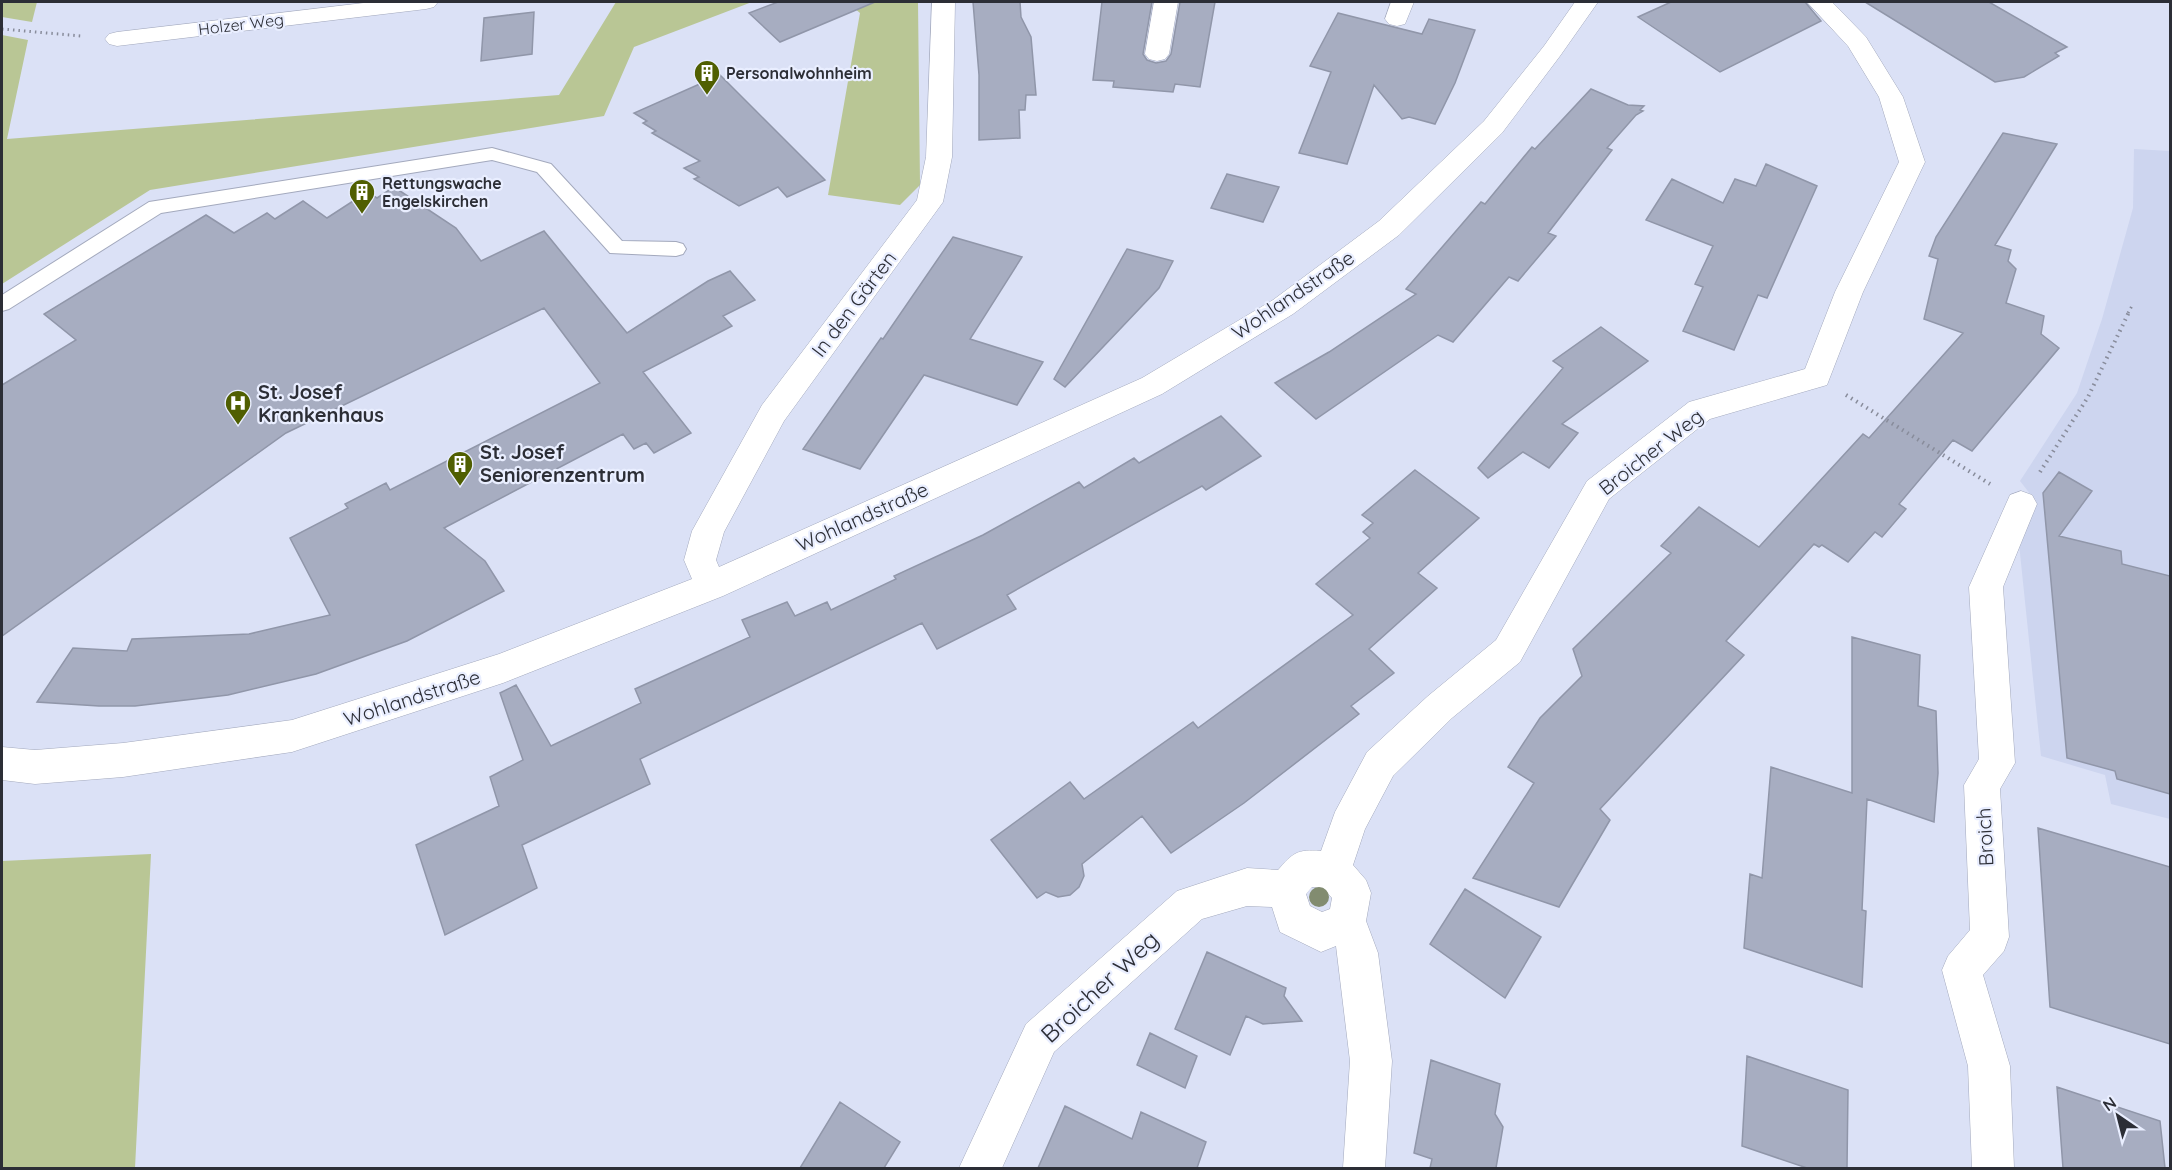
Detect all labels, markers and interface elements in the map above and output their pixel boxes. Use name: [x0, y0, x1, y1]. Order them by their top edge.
street label: Holzer Weg: [197, 9, 285, 39]
building icon: Personalwohnheim: [692, 58, 722, 96]
place label: Personalwohnheim: [726, 63, 872, 83]
place label: Rettungswache Engelskirchen: [382, 173, 502, 211]
building icon: Rettungswache Engelskirchen: [347, 177, 377, 215]
street label: Wohlandstraße: [1227, 245, 1359, 345]
street label: In den Gärten: [806, 246, 901, 362]
place label: St. Josef Krankenhaus: [258, 379, 384, 427]
hospital icon: St. Josef Krankenhaus: [223, 388, 253, 426]
street label: Broicher Weg: [1594, 403, 1708, 500]
place label: St. Josef Seniorenzentrum: [480, 439, 645, 487]
building icon: St. Josef Seniorenzentrum: [445, 449, 475, 487]
street label: Wohlandstraße: [792, 476, 932, 557]
street label: Wohlandstraße: [340, 664, 483, 731]
street label: Broich: [1970, 807, 1999, 867]
street label: Broicher Weg: [1034, 924, 1165, 1049]
north arrow: [2088, 1086, 2148, 1146]
text: N: [2099, 1092, 2120, 1115]

